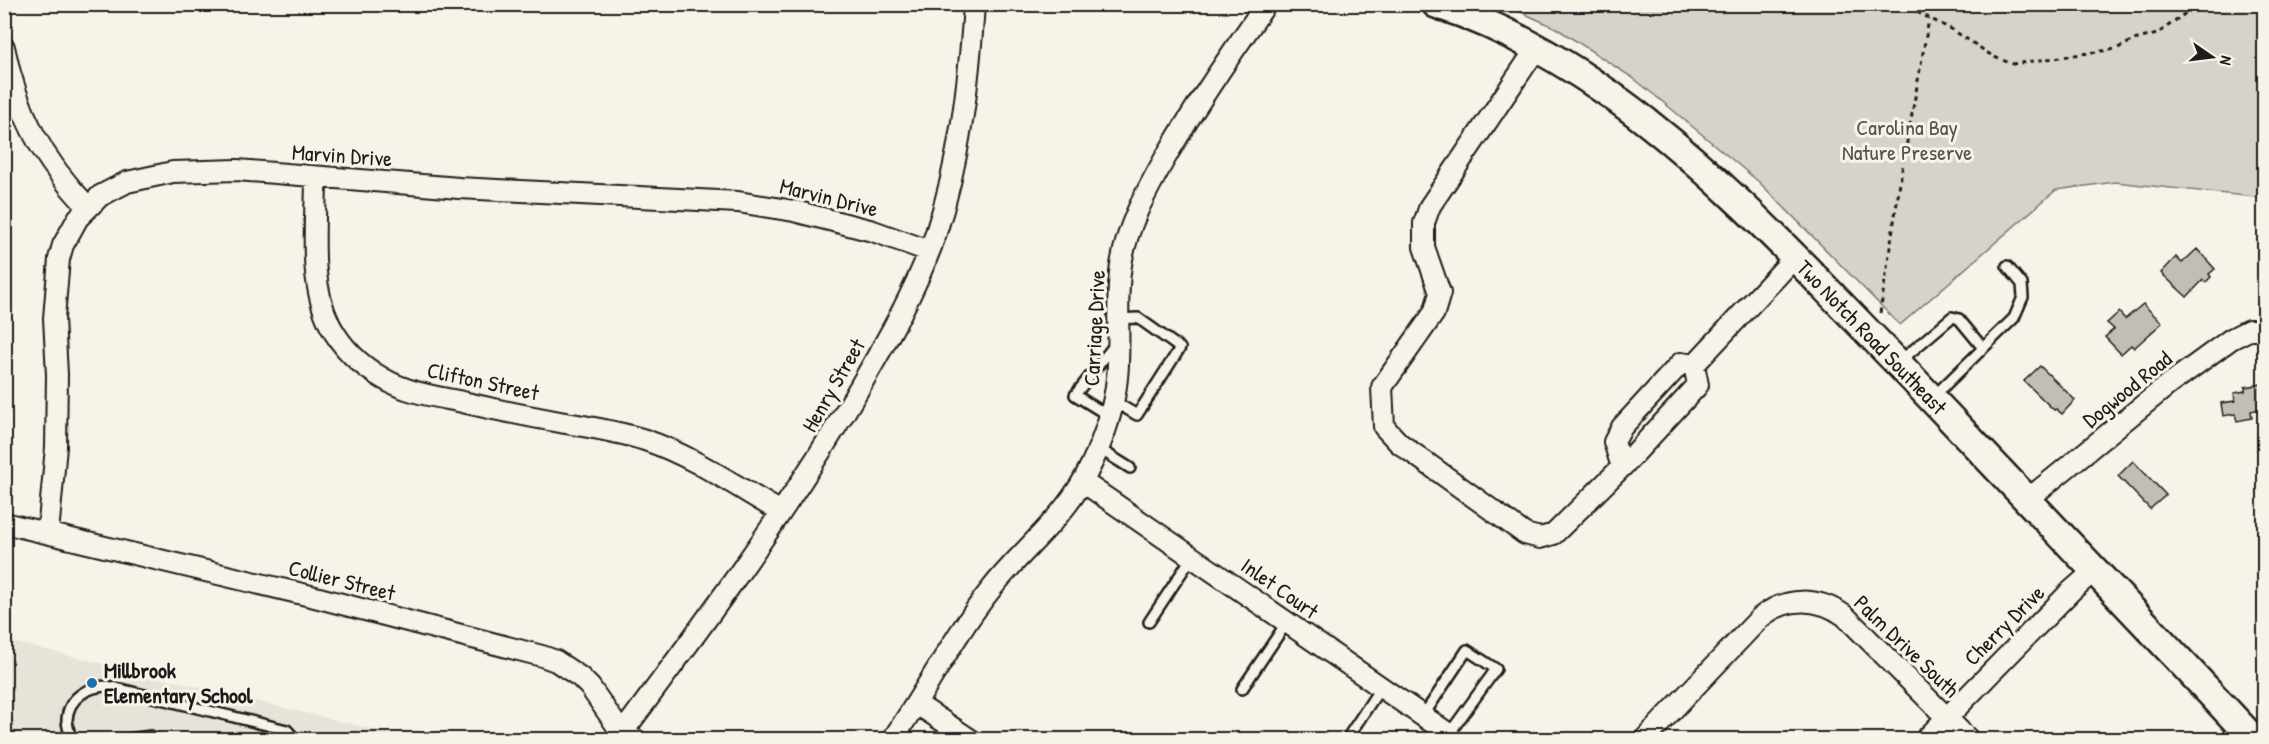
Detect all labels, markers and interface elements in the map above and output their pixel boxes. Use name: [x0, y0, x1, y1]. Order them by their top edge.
north arrow: [2182, 27, 2242, 87]
text: N: [2215, 54, 2238, 68]
park label: Carolina Bay Nature Preserve: [1842, 112, 1972, 167]
street label: Marvin Drive: [291, 137, 393, 173]
street label: Marvin Drive: [777, 170, 882, 224]
street label: Two Notch Road Southeast: [1790, 253, 1954, 421]
street label: Carriage Drive: [1076, 269, 1112, 387]
street label: Henry Street: [794, 333, 872, 437]
street label: Dogwood Road: [2076, 344, 2178, 434]
street label: Clifton Street: [424, 355, 542, 408]
street label: Inlet Court: [1235, 550, 1325, 626]
street label: Collier Street: [286, 552, 399, 608]
street label: Cherry Drive: [1957, 578, 2051, 672]
street label: Palm Drive South: [1848, 588, 1966, 704]
place label: Millbrook Elementary School: [104, 655, 254, 711]
marker: Millbrook Elementary School: [85, 676, 99, 690]

